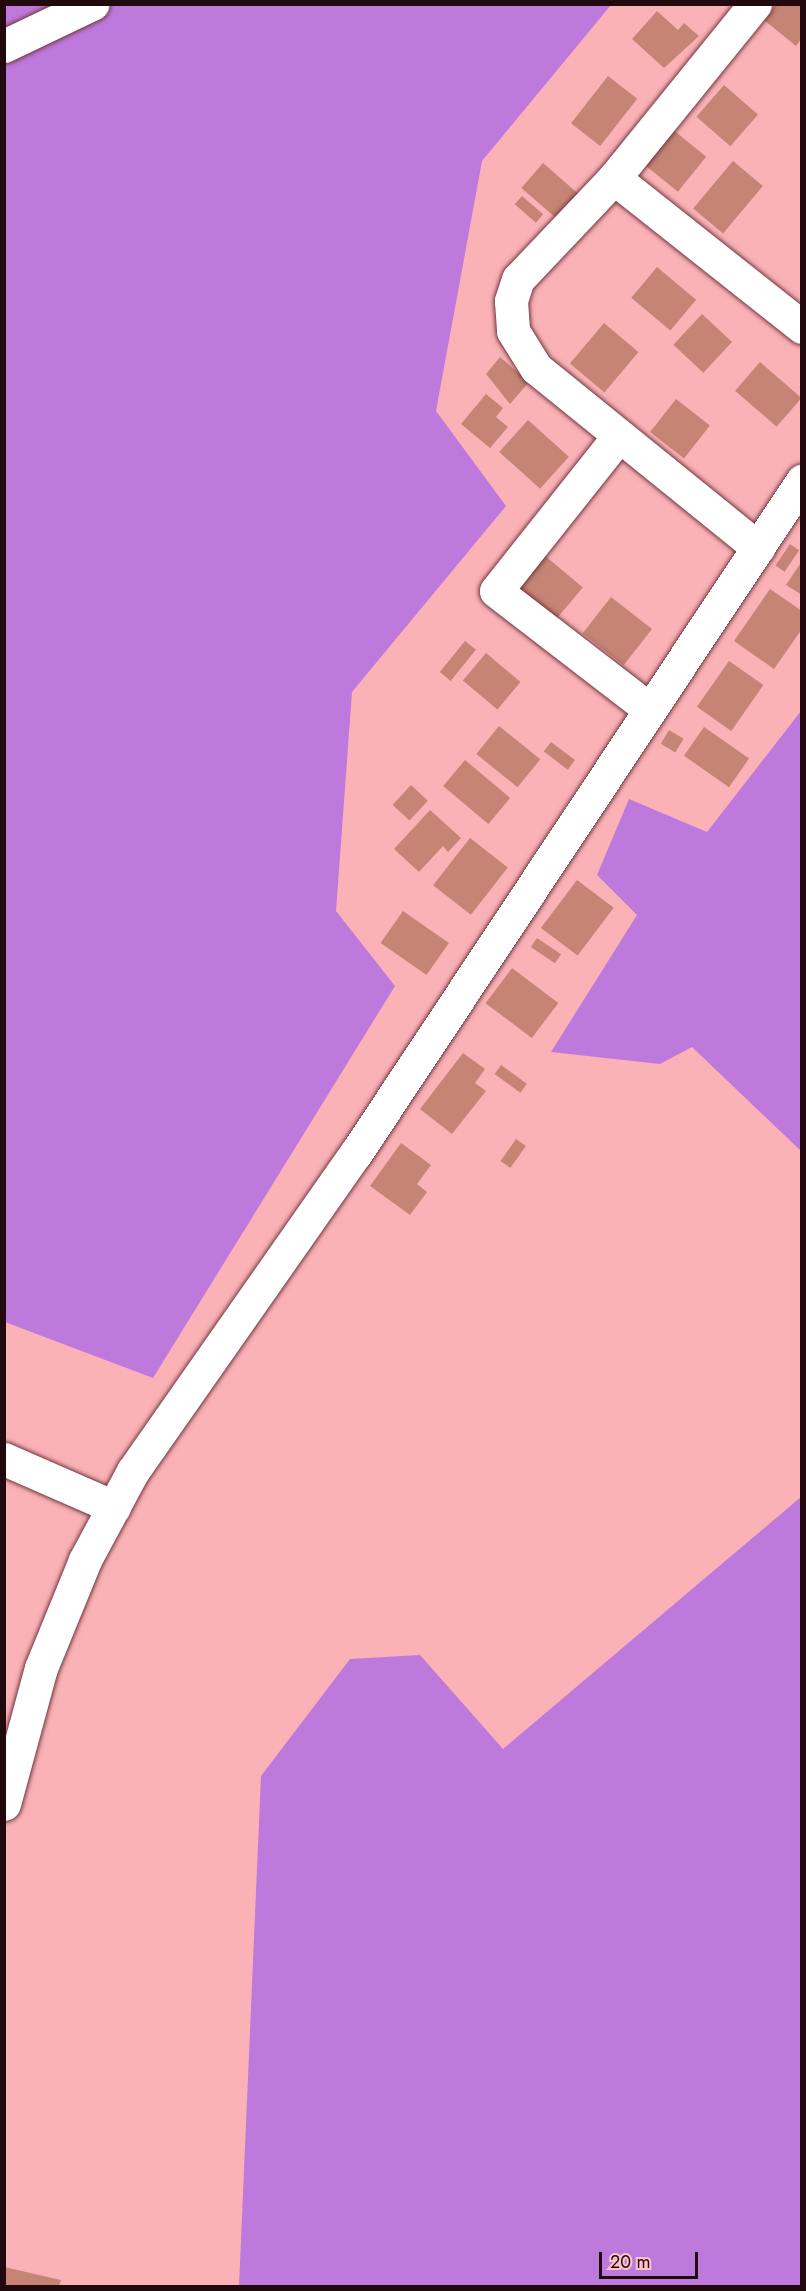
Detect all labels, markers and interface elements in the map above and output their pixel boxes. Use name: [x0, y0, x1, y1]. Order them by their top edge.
scale bar: [602, 2240, 701, 2278]
text: 20 m: [610, 2249, 650, 2275]

